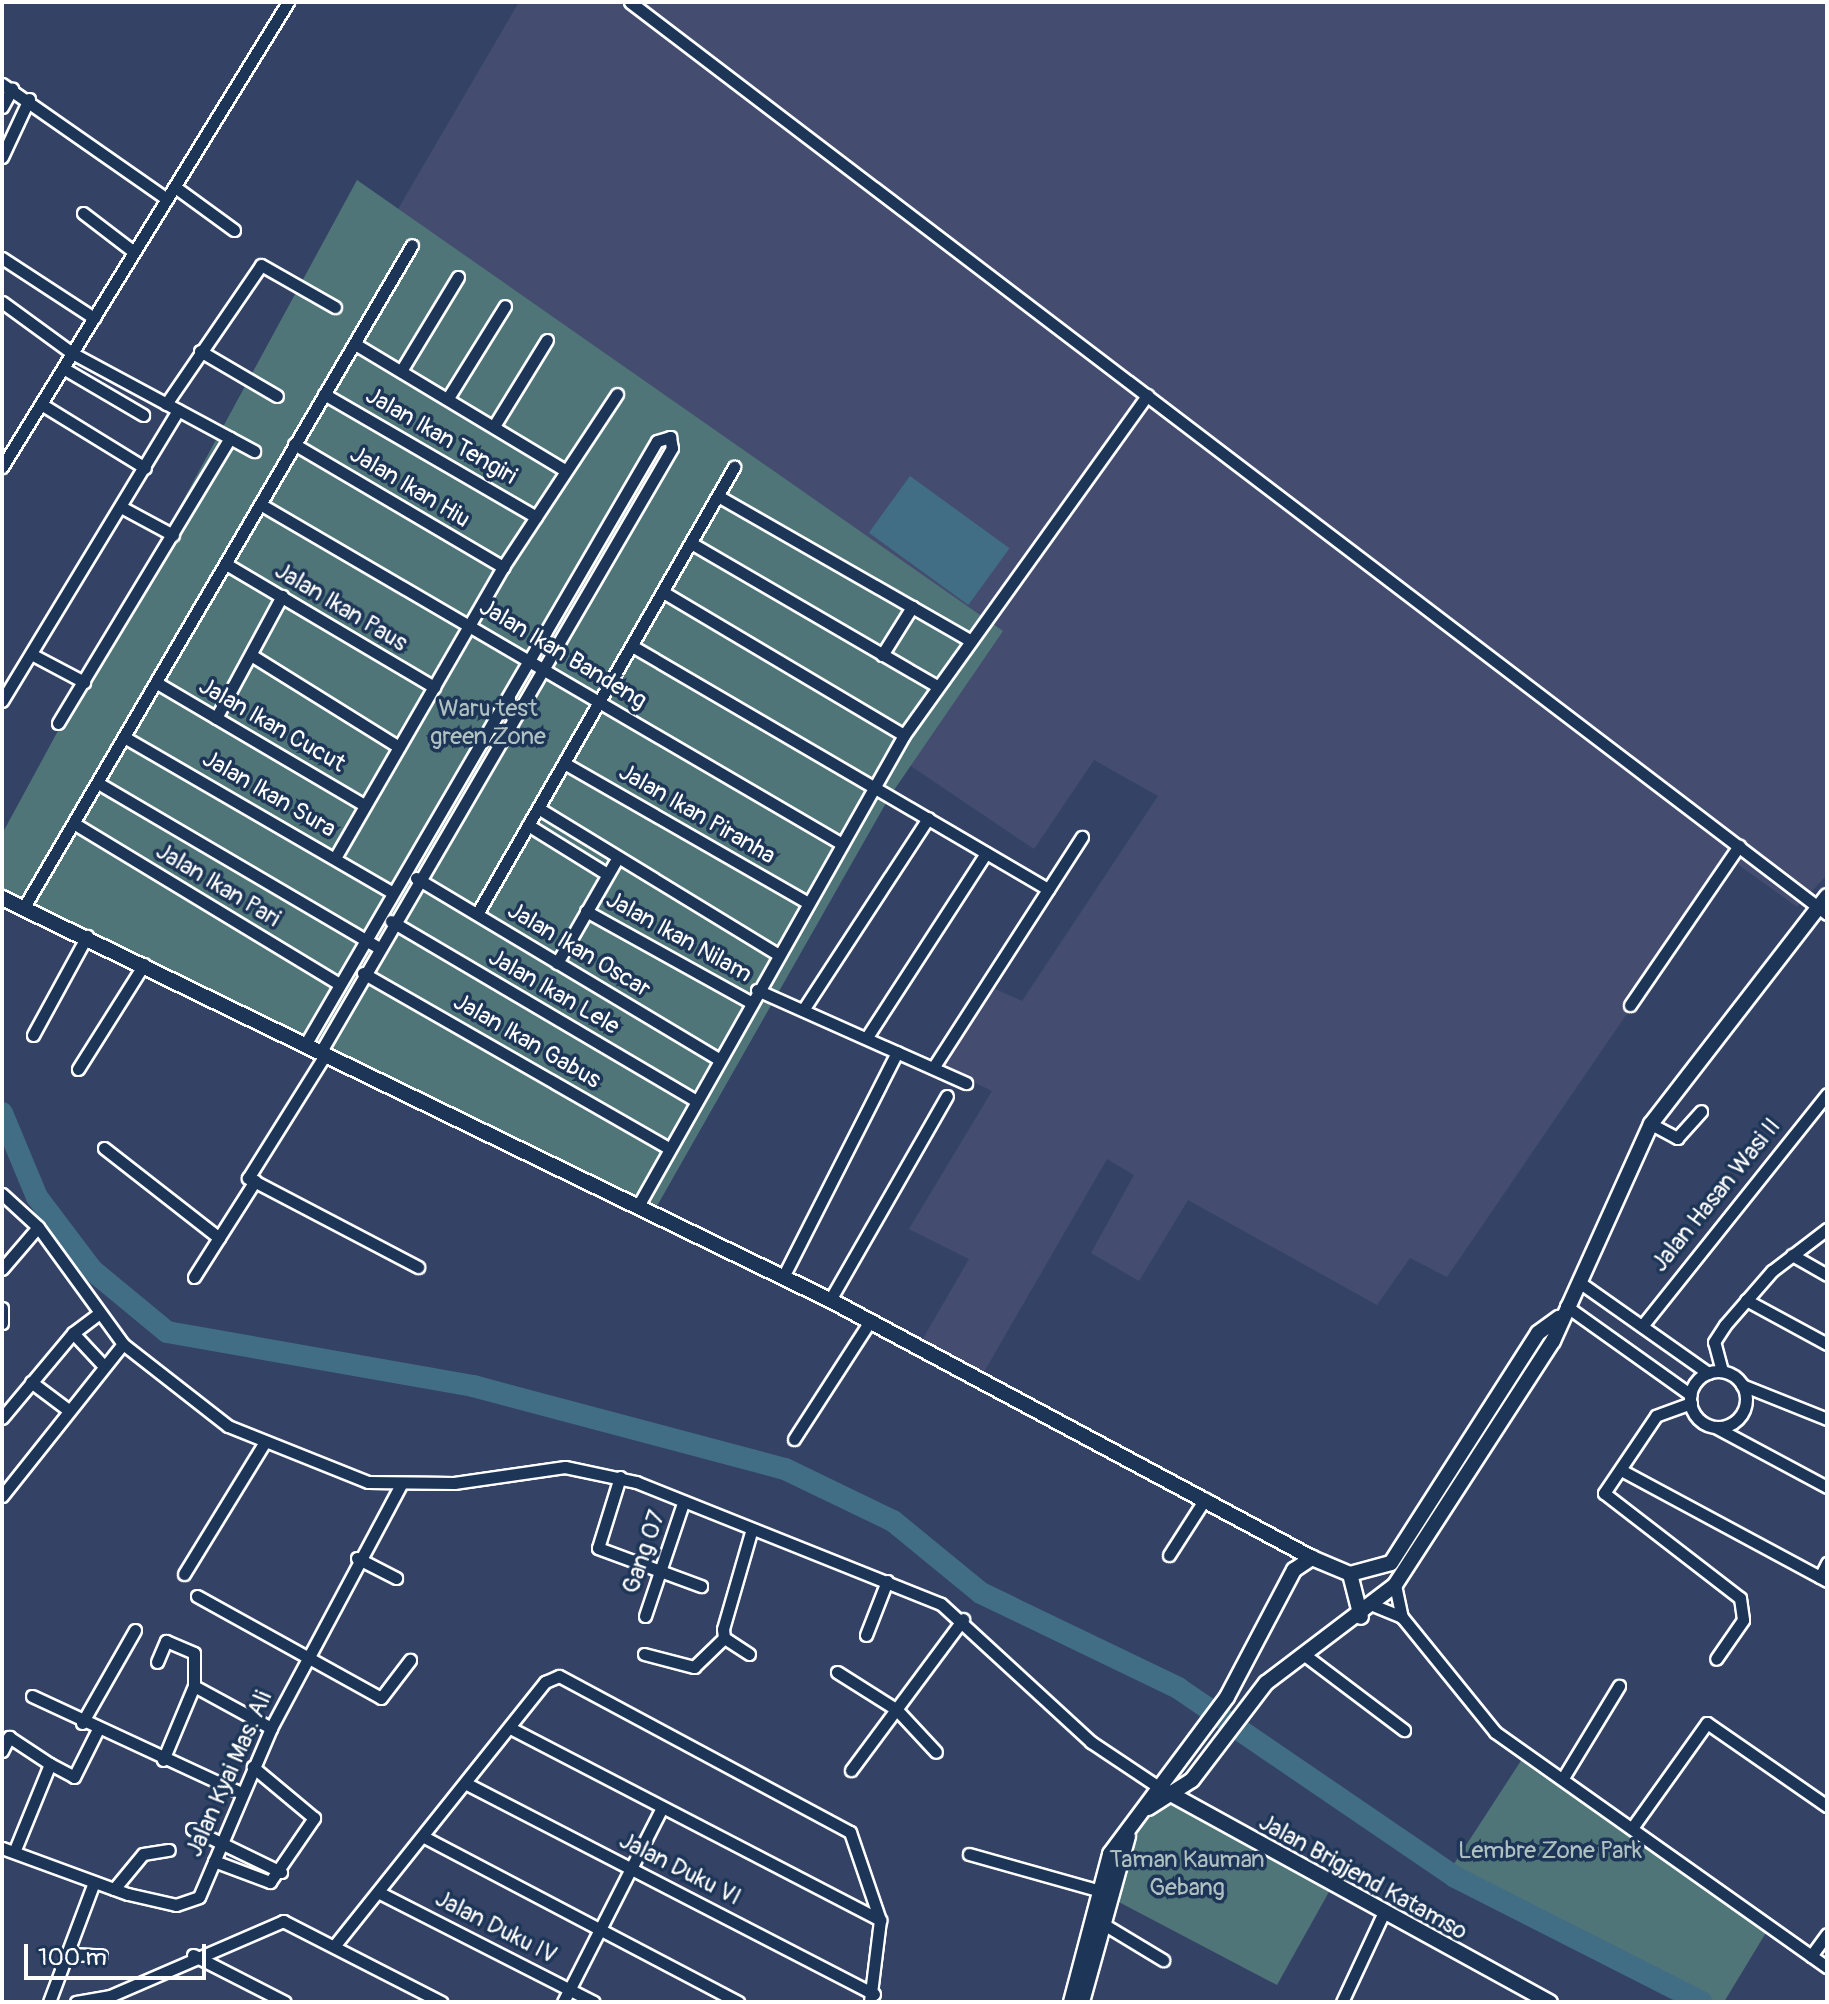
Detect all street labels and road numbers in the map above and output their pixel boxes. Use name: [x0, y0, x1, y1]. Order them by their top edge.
street label: Jalan Ikan Tengiri: [360, 381, 522, 491]
street label: Jalan Ikan Hiu: [345, 440, 475, 534]
street label: Jalan Ikan Paus: [270, 556, 412, 658]
street label: Jalan Ikan Bandeng: [474, 593, 652, 715]
street label: Jalan Ikan Cucut: [194, 671, 350, 779]
street label: Jalan Ikan Sura: [197, 744, 341, 844]
street label: Jalan Ikan Piranha: [614, 757, 780, 871]
street label: Jalan Ikan Pari: [151, 837, 285, 933]
street label: Jalan Ikan Nilam: [601, 885, 757, 989]
street label: Jalan Ikan Oscar: [502, 896, 656, 1004]
street label: Jalan Ikan Lele: [483, 943, 625, 1041]
street label: Jalan Ikan Gabus: [448, 987, 606, 1095]
street label: Jalan Hasan Wasi II: [1645, 1112, 1787, 1278]
street label: Gang 07: [616, 1507, 672, 1597]
street label: Jalan Kyai Mas. Ali: [180, 1687, 278, 1861]
street label: Jalan Brigjend Katamso: [1254, 1808, 1472, 1946]
street label: Jalan Duku VI: [614, 1826, 746, 1912]
street label: Jalan Duku IV: [430, 1884, 562, 1970]

